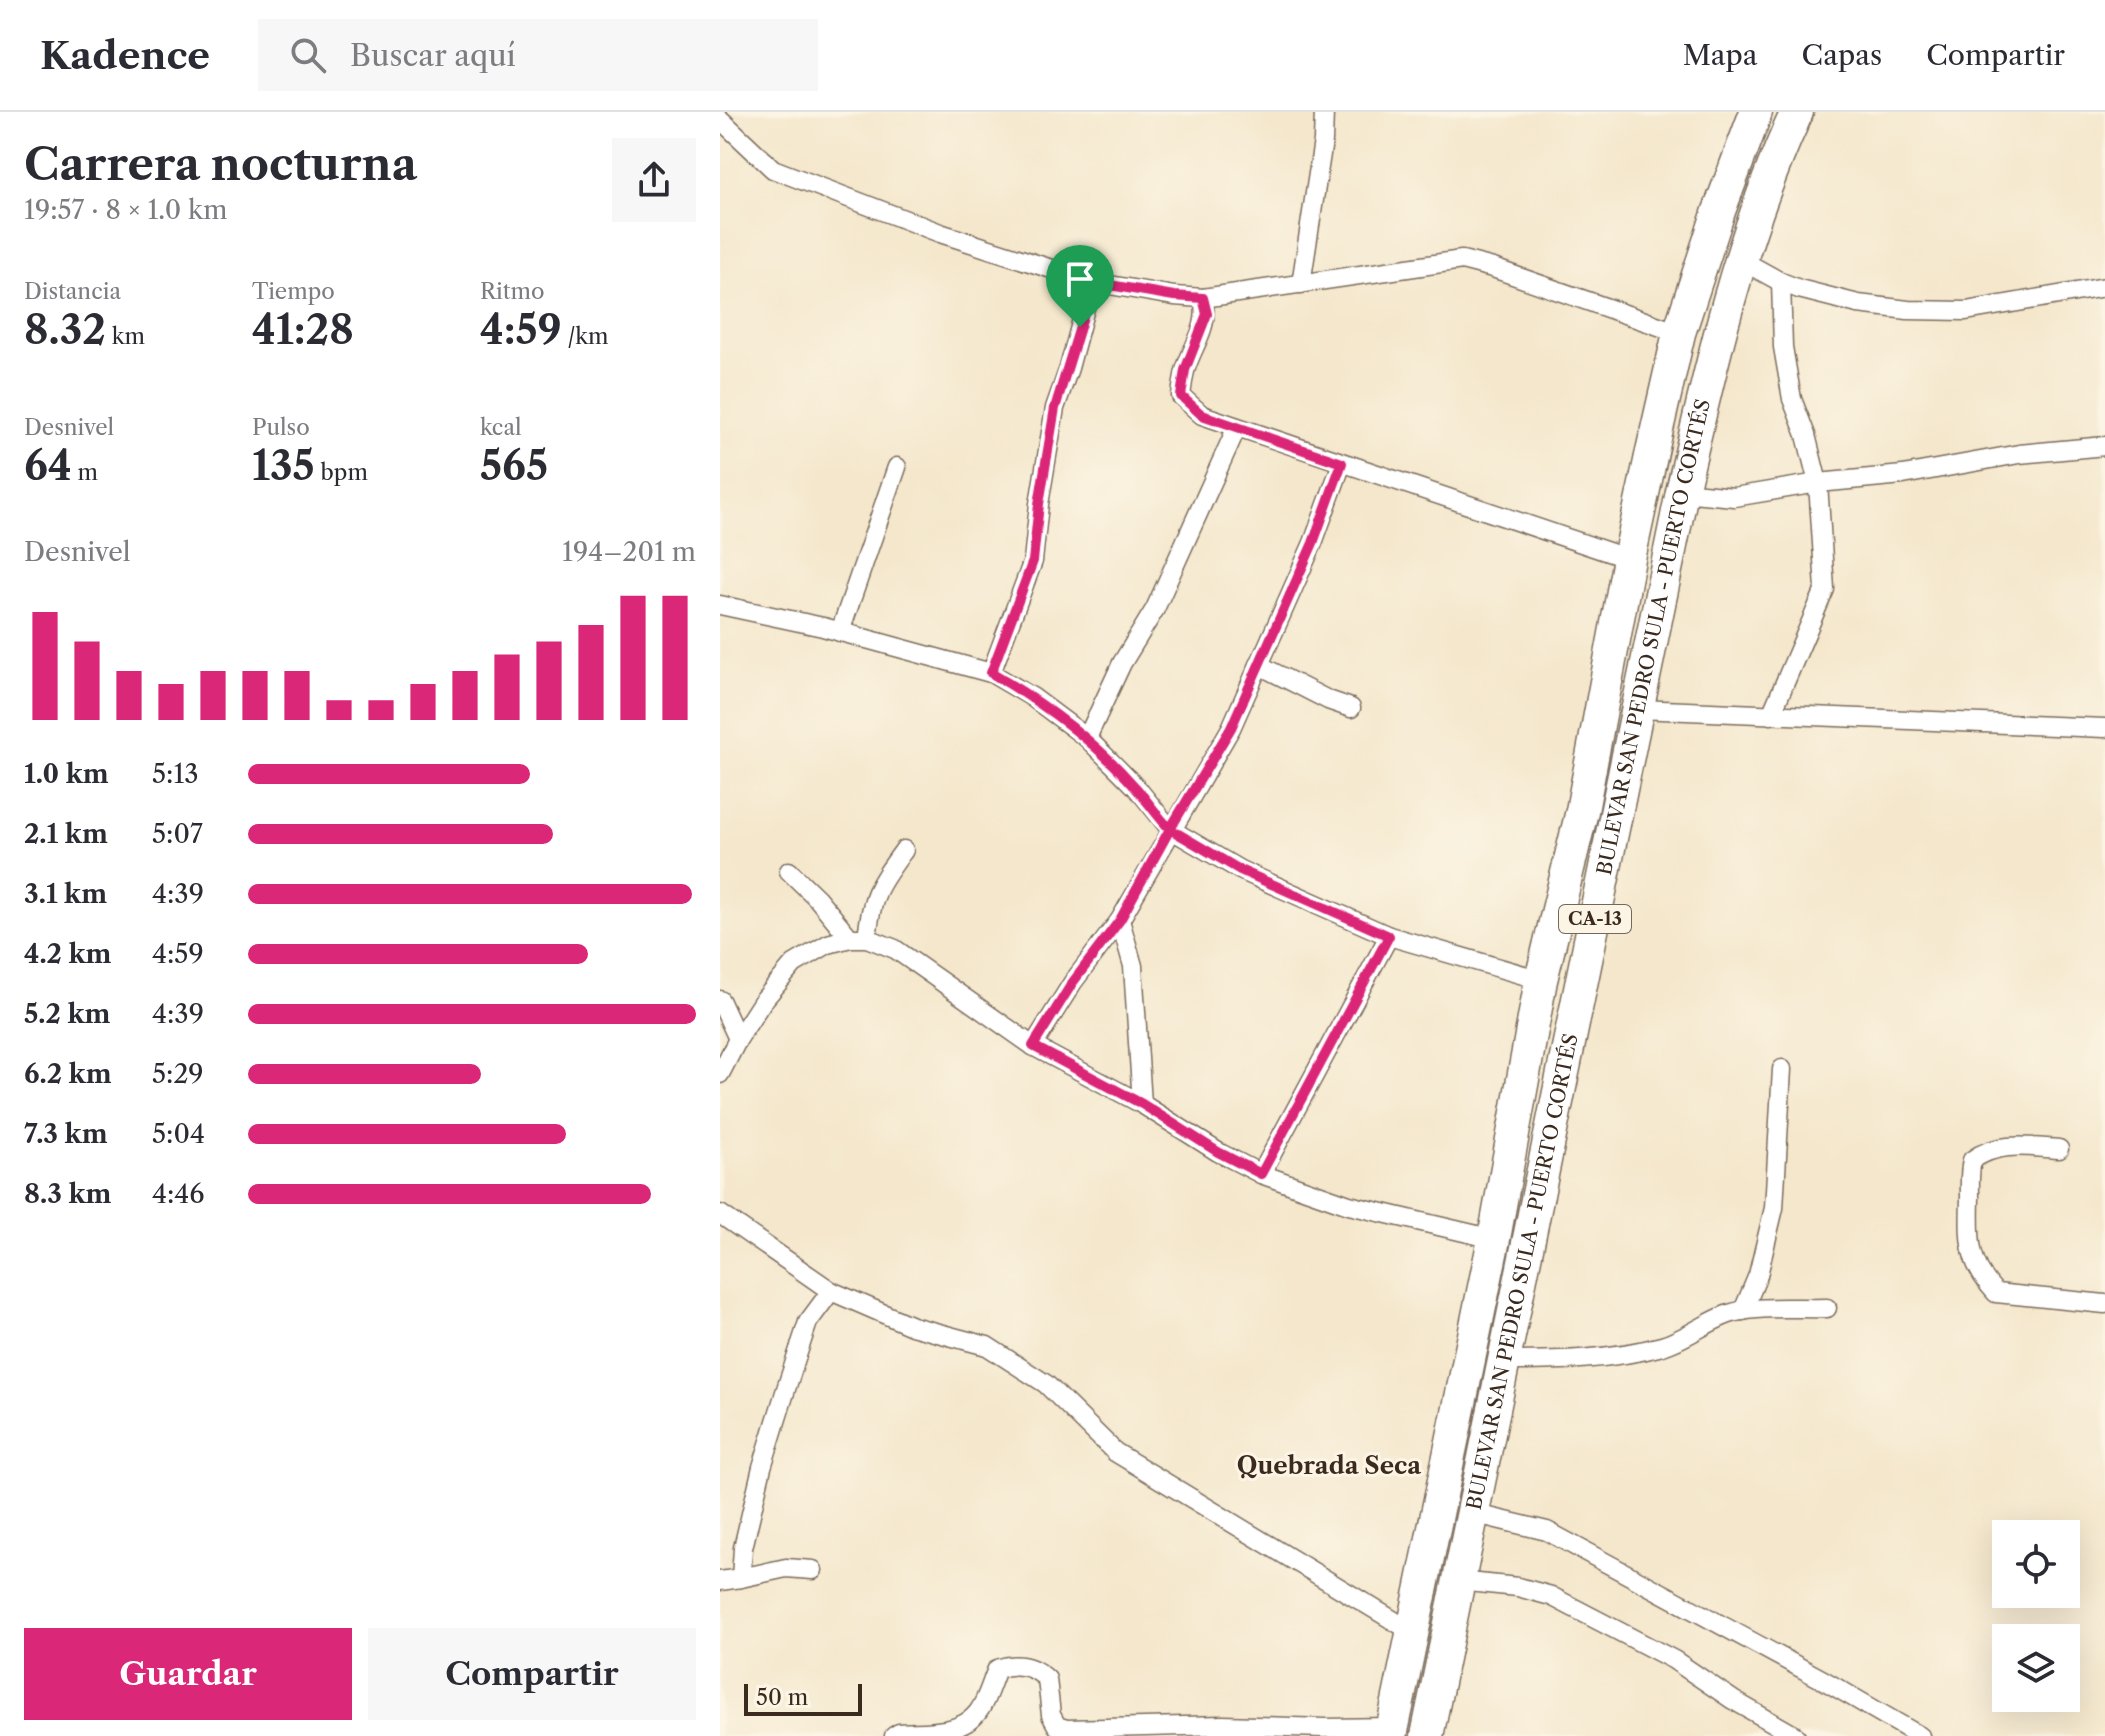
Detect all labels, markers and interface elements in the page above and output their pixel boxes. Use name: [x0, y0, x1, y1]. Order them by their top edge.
search box: [258, 19, 818, 91]
text: Kadence: [40, 32, 210, 79]
icon: search: [286, 33, 330, 77]
text: Buscar aquí: [350, 37, 516, 74]
text: Mapa: [1683, 38, 1758, 72]
text: Capas: [1802, 38, 1882, 72]
text: Compartir: [1926, 38, 2065, 72]
text: Carrera nocturna: [24, 137, 417, 191]
button: share: [612, 138, 696, 222]
text: 19:57 · 8 × 1.0 km: [24, 194, 227, 226]
pin: [1046, 245, 1114, 327]
icon: arrive: [1058, 257, 1102, 301]
text: Distancia: [24, 278, 121, 305]
text: Tiempo: [252, 278, 335, 305]
text: Ritmo: [480, 278, 545, 305]
text: 8.32: [24, 305, 106, 354]
text: 41:28: [252, 305, 354, 354]
text: 4:59: [480, 305, 562, 354]
text: km: [106, 323, 145, 350]
text: /km: [562, 323, 609, 350]
street label: BULEVAR SAN PEDRO SULA - PUERTO CORTÉS: [1592, 397, 1715, 877]
text: Desnivel: [24, 414, 114, 441]
text: Pulso: [252, 414, 310, 441]
text: kcal: [480, 414, 522, 441]
text: 64: [24, 441, 72, 490]
text: 135: [252, 441, 315, 490]
text: 565: [480, 441, 548, 490]
text: m: [72, 459, 98, 486]
text: bpm: [315, 459, 368, 486]
text: Desnivel: [24, 536, 131, 568]
text: 194–201 m: [562, 536, 696, 568]
text: 1.0 km: [24, 758, 109, 790]
text: 5:13: [152, 758, 199, 790]
text: 2.1 km: [24, 818, 108, 850]
text: 5:07: [152, 818, 203, 850]
text: 3.1 km: [24, 878, 107, 910]
text: 4:39: [152, 878, 204, 910]
road number: CA-13: [1559, 905, 1631, 933]
text: 4.2 km: [24, 938, 112, 970]
text: 4:59: [152, 938, 204, 970]
text: 5.2 km: [24, 998, 110, 1030]
text: 4:39: [152, 998, 204, 1030]
street label: BULEVAR SAN PEDRO SULA - PUERTO CORTÉS: [1462, 1031, 1583, 1512]
text: 6.2 km: [24, 1058, 112, 1090]
text: 5:29: [152, 1058, 204, 1090]
text: 7.3 km: [24, 1118, 108, 1150]
text: 5:04: [152, 1118, 205, 1150]
text: 8.3 km: [24, 1178, 111, 1210]
text: 4:46: [152, 1178, 205, 1210]
district label: Quebrada Seca: [1237, 1451, 1422, 1480]
map controls: [1992, 1520, 2080, 1712]
button: locate: [1992, 1520, 2080, 1608]
button: layers: [1992, 1624, 2080, 1712]
button: Guardar: [24, 1628, 352, 1720]
button: Compartir: [368, 1628, 696, 1720]
scale bar: [744, 1680, 862, 1716]
text: 50 m: [756, 1684, 808, 1711]

